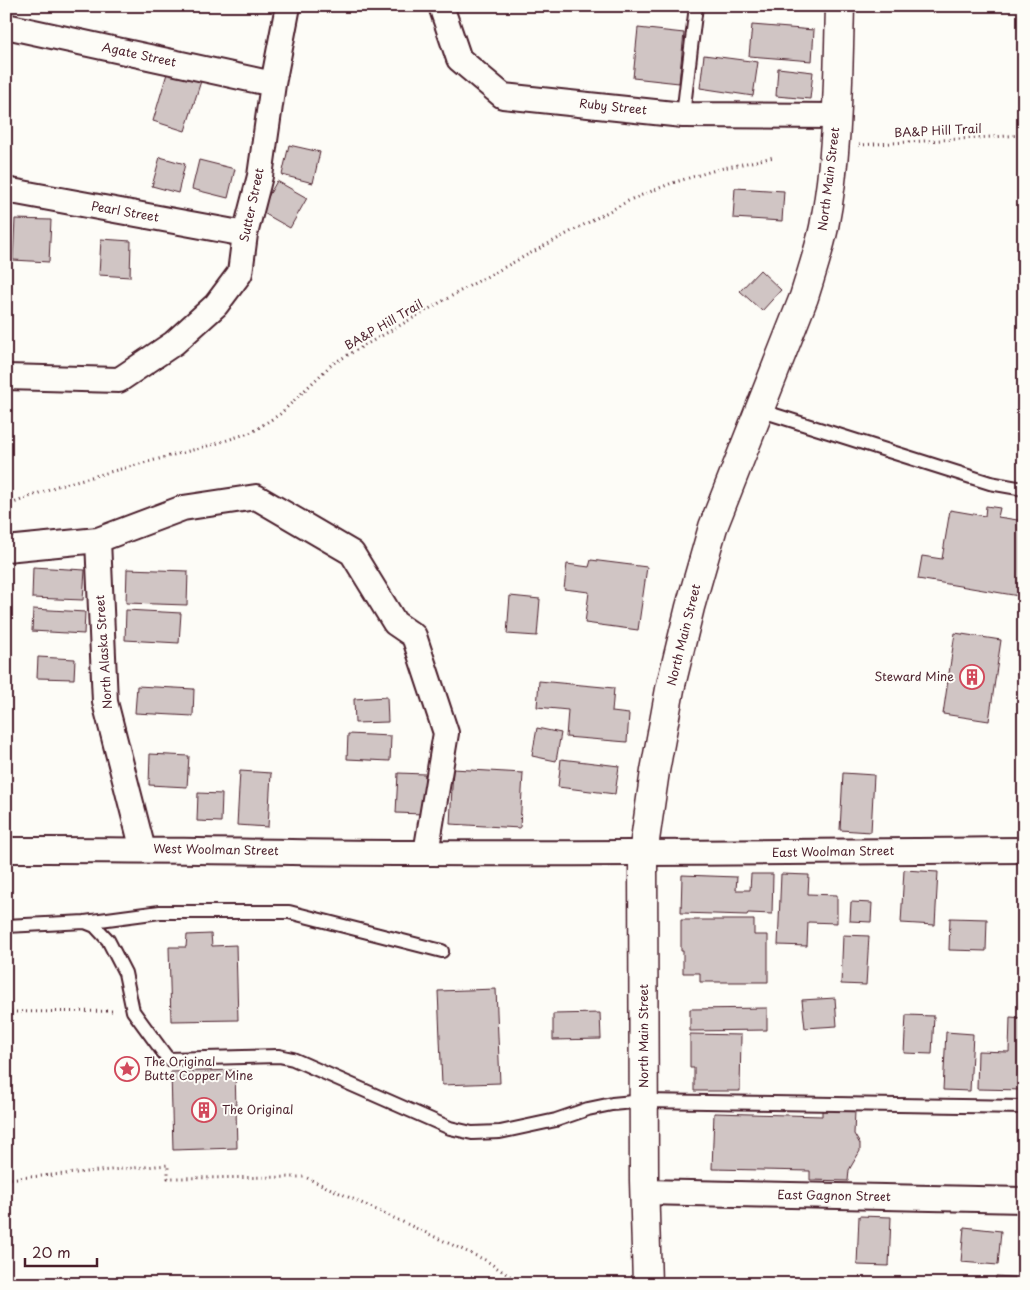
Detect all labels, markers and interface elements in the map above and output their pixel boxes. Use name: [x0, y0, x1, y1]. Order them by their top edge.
street label: Agate Street: [100, 37, 178, 71]
street label: Ruby Street: [578, 94, 648, 119]
street label: BA&P Hill Trail: [894, 119, 982, 141]
street label: North Main Street: [813, 126, 843, 232]
street label: Sutter Street: [234, 166, 268, 243]
street label: Pearl Street: [90, 196, 161, 226]
street label: BA&P Hill Trail: [341, 294, 426, 354]
street label: North Main Street: [662, 582, 704, 687]
street label: North Alaska Street: [90, 594, 116, 710]
building icon: Steward Mine: [959, 664, 985, 690]
place label: Steward Mine: [874, 667, 954, 685]
street label: West Woolman Street: [153, 839, 279, 859]
street label: East Woolman Street: [772, 841, 895, 861]
street label: North Main Street: [634, 984, 652, 1088]
place label: The Original Butte Copper Mine: [144, 1052, 253, 1084]
place icon: The Original Butte Copper Mine: [114, 1056, 140, 1082]
building icon: The Original: [191, 1097, 217, 1123]
place label: The Original: [222, 1100, 293, 1118]
street label: East Gagnon Street: [777, 1185, 891, 1205]
scale bar: [25, 1235, 98, 1267]
text: 20 m: [32, 1240, 71, 1263]

